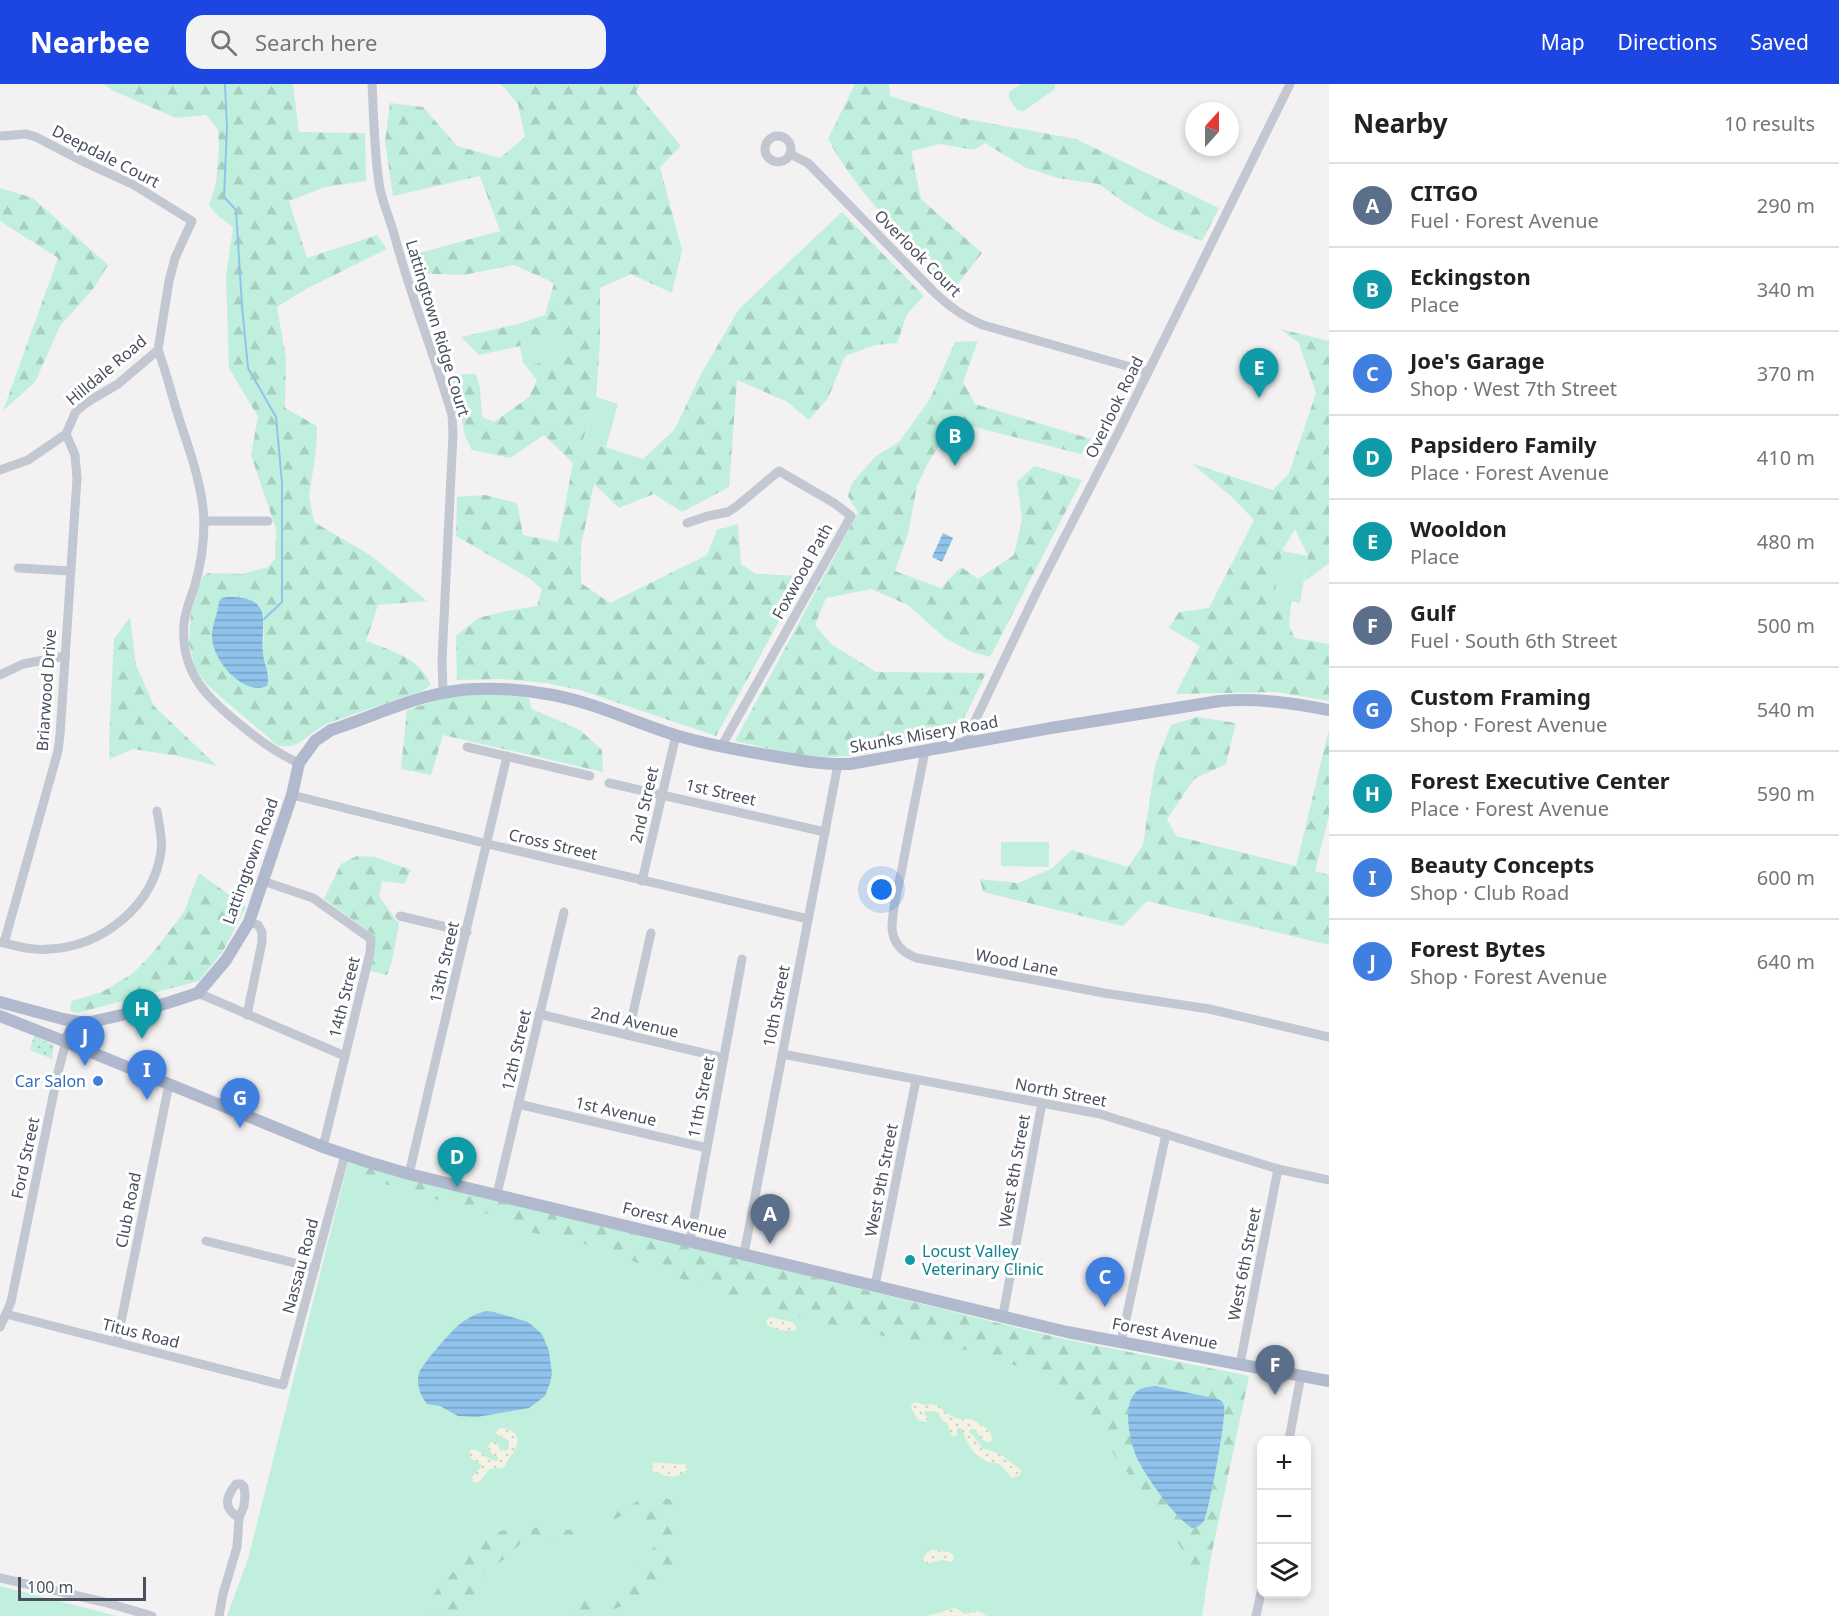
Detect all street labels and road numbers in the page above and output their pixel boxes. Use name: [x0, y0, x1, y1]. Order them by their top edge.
street label: Deepdale Court: [49, 119, 164, 193]
street label: Overlook Court: [870, 205, 966, 301]
street label: Lattingtown Ridge Court: [401, 237, 475, 419]
street label: Hilldale Road: [61, 330, 151, 410]
street label: Overlook Road: [1080, 352, 1148, 462]
street label: Foxwood Path: [767, 519, 837, 623]
street label: Briarwood Drive: [31, 628, 61, 752]
street label: Skunks Misery Road: [848, 710, 1000, 758]
street label: 2nd Street: [625, 764, 664, 845]
street label: 1st Street: [684, 773, 758, 811]
street label: Lattingtown Road: [217, 795, 283, 927]
street label: Cross Street: [507, 823, 600, 865]
street label: 13th Street: [424, 919, 464, 1005]
street label: Wood Lane: [974, 943, 1060, 981]
street label: 14th Street: [323, 954, 365, 1040]
street label: 10th Street: [757, 963, 795, 1049]
street label: 2nd Avenue: [589, 1001, 681, 1043]
street label: 12th Street: [496, 1007, 536, 1093]
street label: 11th Street: [682, 1054, 720, 1140]
street label: North Street: [1013, 1072, 1109, 1112]
street label: 1st Avenue: [573, 1091, 659, 1131]
street label: West 8th Street: [993, 1112, 1035, 1229]
street label: Ford Street: [6, 1115, 44, 1201]
street label: West 9th Street: [859, 1121, 903, 1238]
street label: Club Road: [110, 1170, 146, 1250]
street label: Forest Avenue: [620, 1196, 730, 1244]
street label: West 6th Street: [1222, 1205, 1266, 1322]
street label: Nassau Road: [277, 1216, 323, 1316]
street label: Forest Avenue: [1110, 1312, 1220, 1354]
street label: Titus Road: [100, 1313, 182, 1353]

